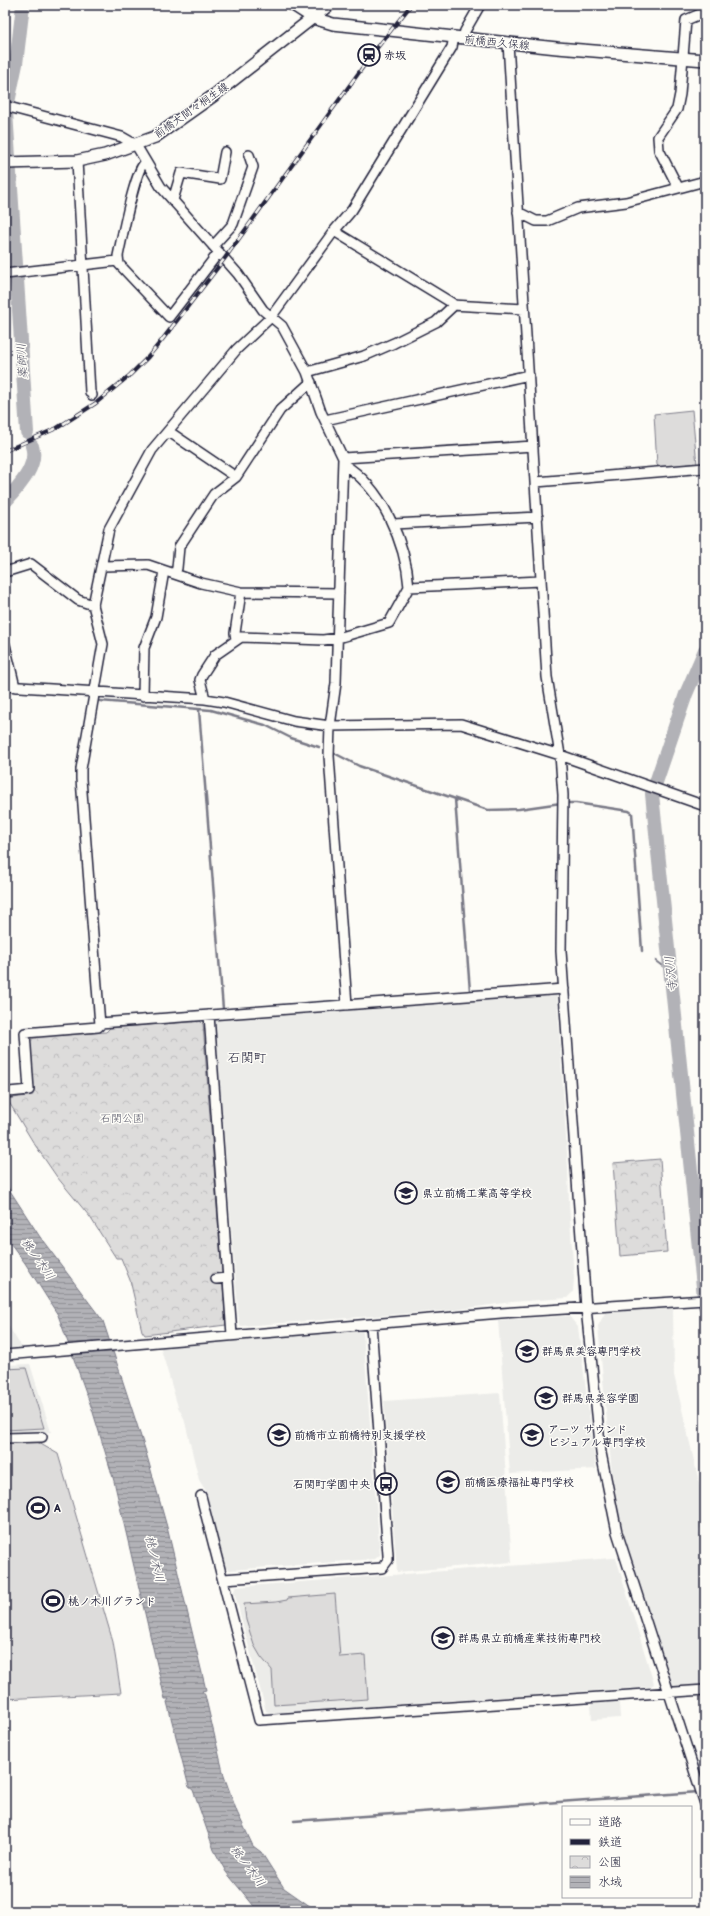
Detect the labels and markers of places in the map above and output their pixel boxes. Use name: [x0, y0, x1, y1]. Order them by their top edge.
station icon: 赤坂: [356, 42, 382, 68]
place label: 赤坂: [384, 49, 406, 62]
school or university icon: 県立前橋工業高等学校: [393, 1180, 419, 1206]
place label: 県立前橋工業高等学校: [422, 1187, 532, 1200]
school or university icon: 群馬県美容専門学校: [514, 1338, 540, 1364]
place label: 群馬県美容専門学校: [542, 1345, 641, 1358]
school or university icon: 群馬県美容学園: [533, 1385, 559, 1411]
place label: 群馬県美容学園: [562, 1392, 639, 1405]
school or university icon: 前橋市立前橋特別支援学校: [266, 1422, 292, 1448]
school or university icon: アーツ サウンド ビジュアル専門学校: [519, 1422, 545, 1448]
place label: アーツ サウンド ビジュアル専門学校: [548, 1423, 646, 1449]
place label: 前橋市立前橋特別支援学校: [294, 1429, 426, 1442]
school or university icon: 前橋医療福祉専門学校: [435, 1469, 461, 1495]
bus stop icon: 石関町学園中央: [373, 1471, 399, 1497]
place label: 前橋医療福祉専門学校: [464, 1476, 574, 1489]
place label: 石関町学園中央: [293, 1478, 370, 1491]
sports icon: A: [25, 1495, 51, 1521]
place label: A: [53, 1502, 61, 1515]
sports icon: 桃ノ木川グランド: [40, 1588, 66, 1614]
place label: 桃ノ木川グランド: [68, 1595, 156, 1608]
school or university icon: 群馬県立前橋産業技術専門校: [430, 1625, 456, 1651]
place label: 群馬県立前橋産業技術専門校: [458, 1632, 601, 1645]

